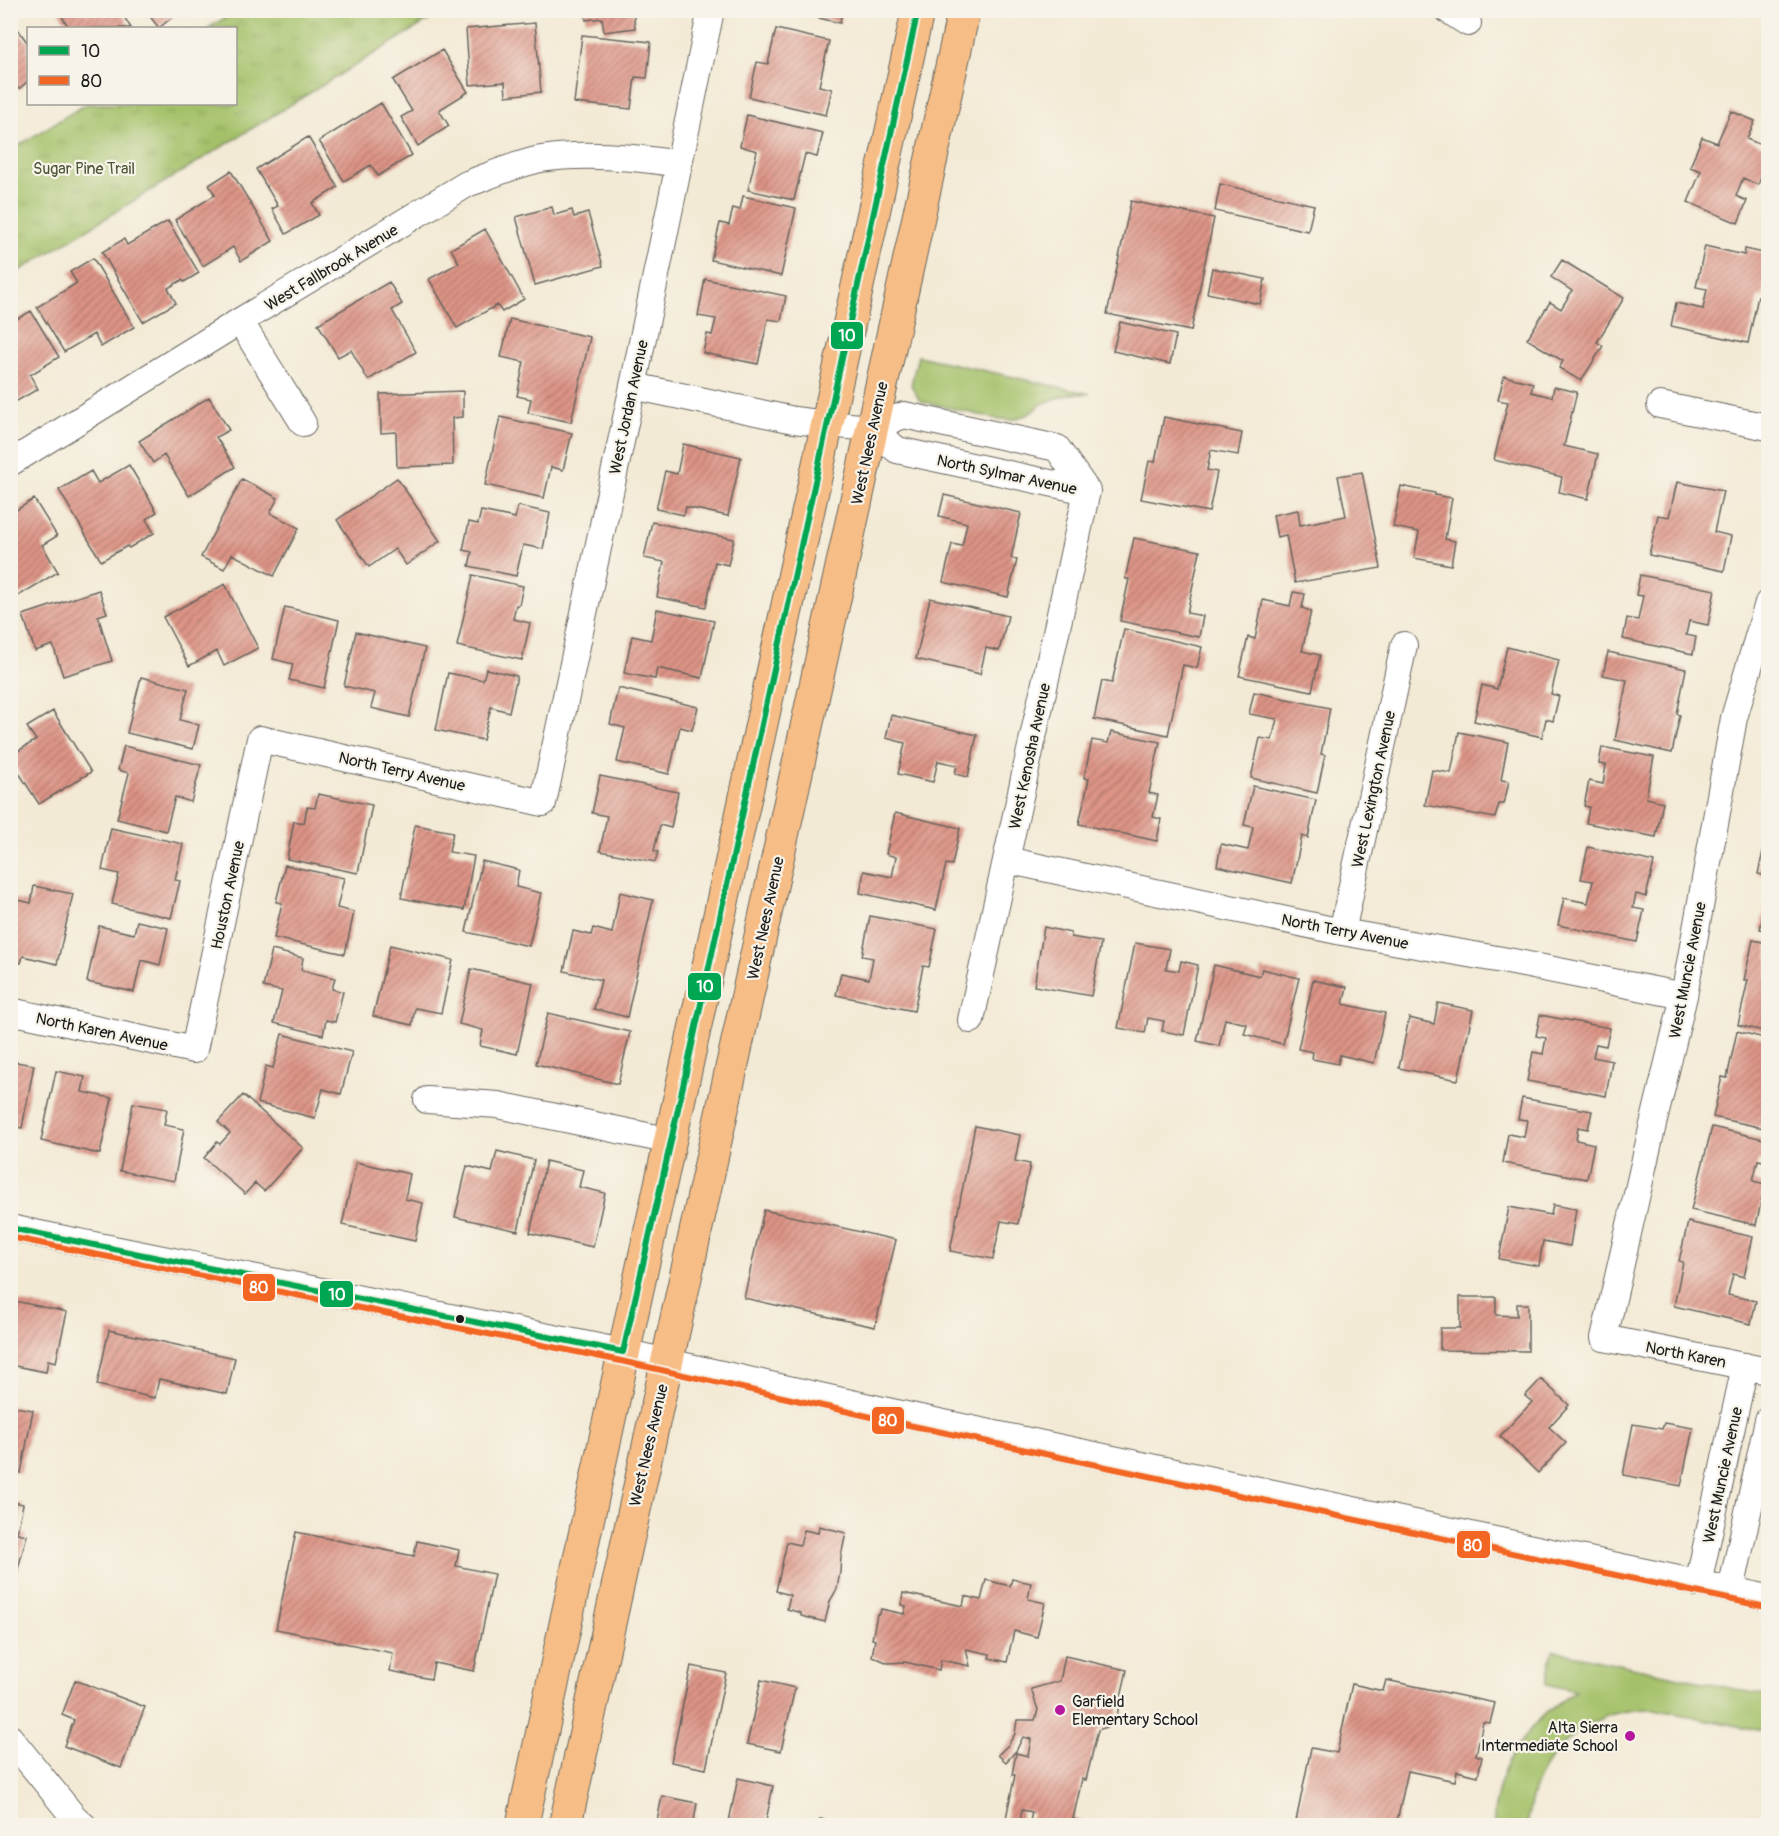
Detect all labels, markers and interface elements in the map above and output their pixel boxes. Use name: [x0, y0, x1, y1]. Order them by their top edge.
legend: [27, 27, 237, 105]
text: 10: [81, 40, 100, 63]
text: 80: [81, 70, 102, 93]
park label: Sugar Pine Trail: [33, 159, 135, 179]
street label: West Fallbrook Avenue: [261, 220, 402, 316]
line badge: 10: [830, 321, 864, 350]
text: 10: [838, 326, 856, 346]
street label: West Jordan Avenue: [605, 338, 653, 476]
street label: West Nees Avenue: [847, 380, 893, 506]
street label: North Sylmar Avenue: [935, 450, 1079, 500]
street label: West Kenosha Avenue: [1005, 681, 1055, 831]
street label: West Lexington Avenue: [1348, 709, 1400, 870]
street label: North Terry Avenue: [337, 748, 467, 796]
street label: Houston Avenue: [207, 839, 249, 951]
street label: West Nees Avenue: [743, 855, 789, 981]
street label: West Muncie Avenue: [1665, 900, 1711, 1040]
street label: North Terry Avenue: [1279, 910, 1410, 954]
line badge: 10: [687, 972, 722, 1001]
text: 10: [696, 977, 714, 997]
street label: North Karen Avenue: [34, 1008, 170, 1056]
line badge: 80: [242, 1273, 276, 1302]
text: 80: [250, 1278, 269, 1298]
line badge: 10: [319, 1280, 354, 1308]
text: 10: [328, 1285, 346, 1305]
unlabelled marker: [454, 1313, 466, 1325]
street label: North Karen: [1644, 1337, 1728, 1373]
street label: West Nees Avenue: [625, 1382, 673, 1508]
street label: West Muncie Avenue: [1699, 1405, 1747, 1545]
line badge: 80: [871, 1406, 905, 1435]
text: 80: [879, 1411, 898, 1431]
line badge: 80: [1456, 1530, 1491, 1559]
text: 80: [1464, 1536, 1483, 1556]
place label: Garfield Elementary School: [1072, 1692, 1198, 1730]
marker: Garfield Elementary School: [1053, 1703, 1067, 1717]
place label: Alta Sierra Intermediate School: [1481, 1718, 1618, 1756]
marker: Alta Sierra Intermediate School: [1623, 1729, 1637, 1743]

